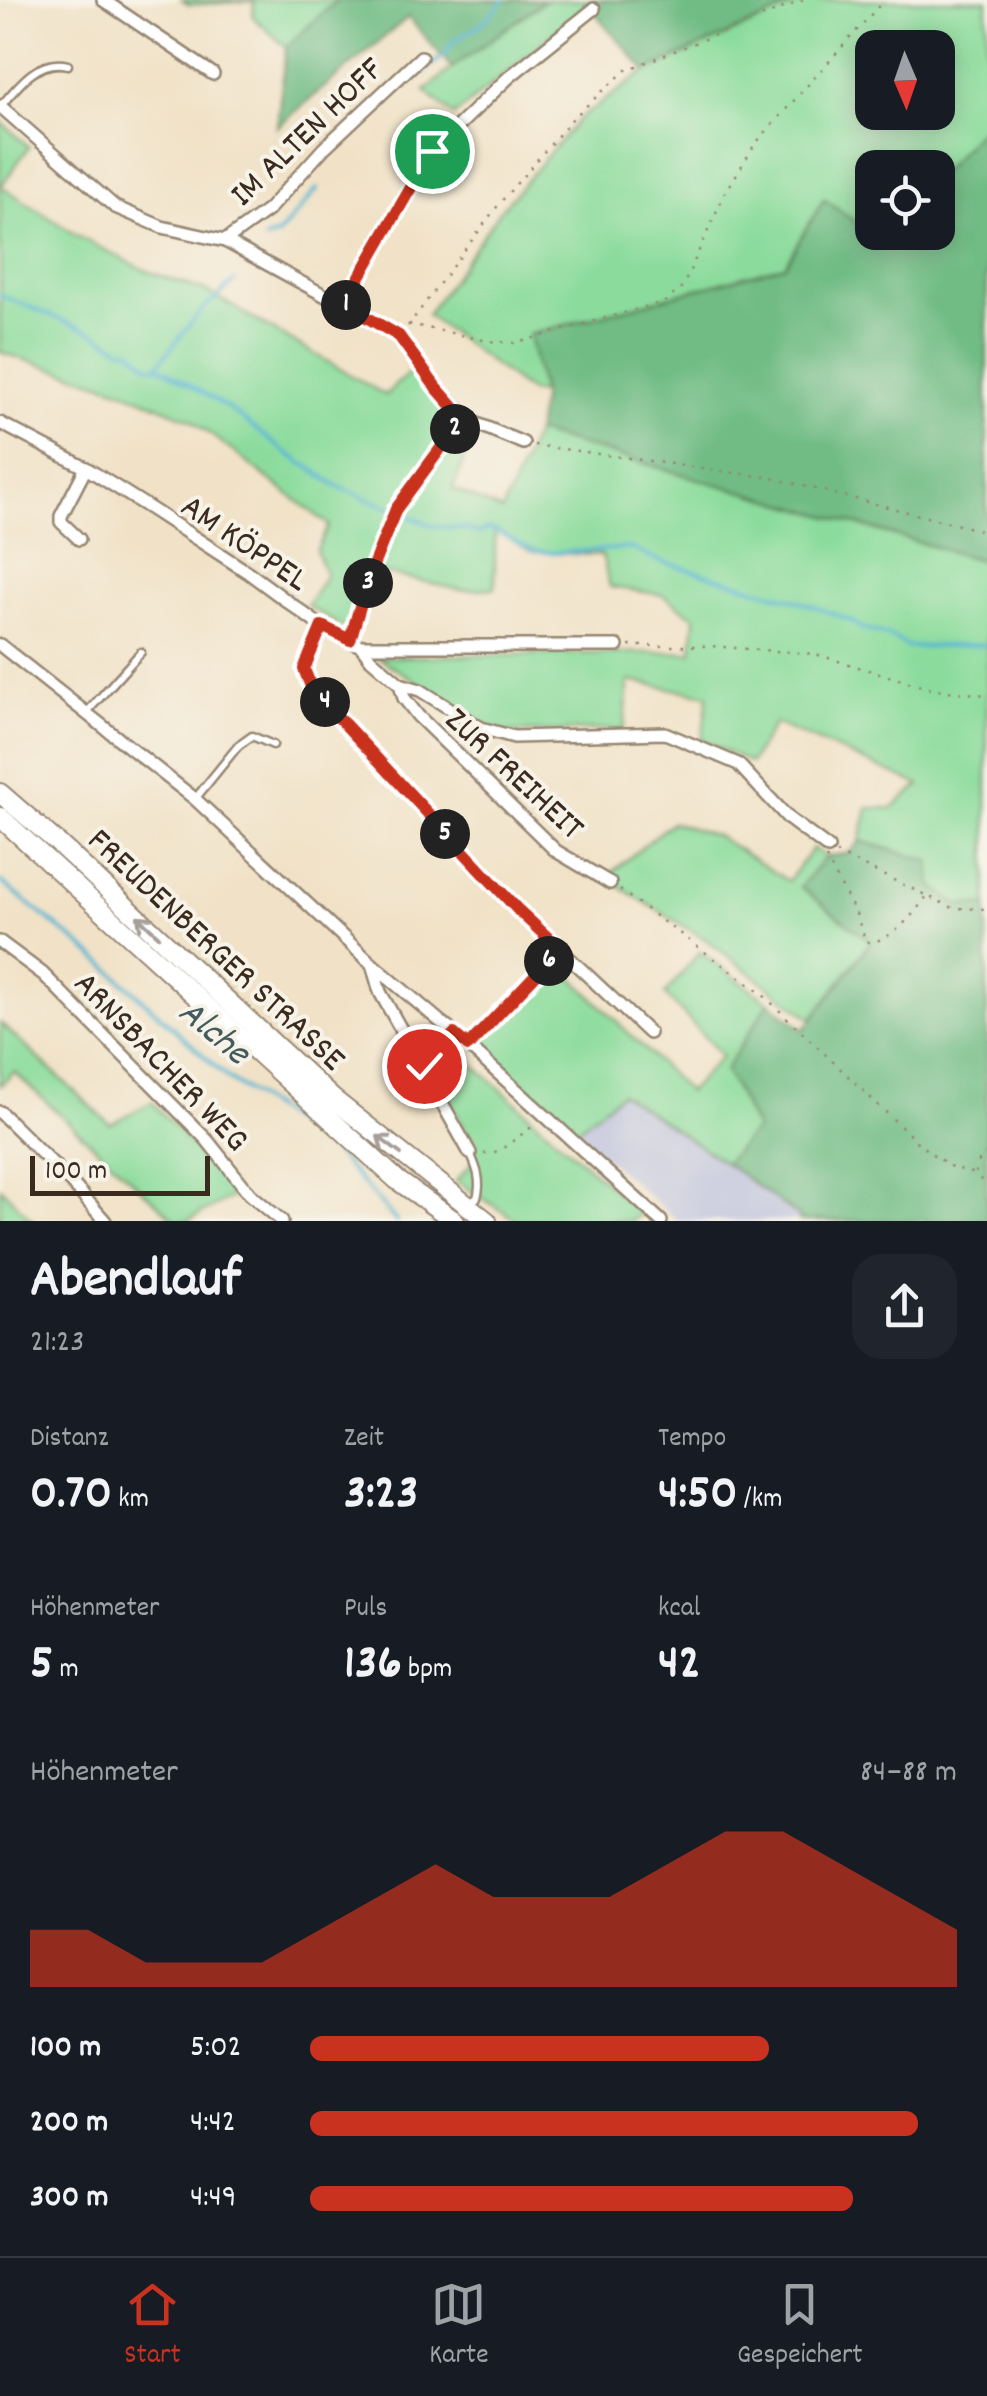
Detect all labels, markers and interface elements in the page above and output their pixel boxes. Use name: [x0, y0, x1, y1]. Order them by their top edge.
north arrow: [855, 30, 955, 130]
map controls: [855, 30, 955, 250]
street label: IM ALTEN HOFF: [220, 47, 397, 220]
pin: [390, 109, 475, 194]
icon: arrive: [405, 124, 460, 179]
button: locate: [855, 150, 955, 250]
pin: 1: [321, 280, 371, 330]
text: 1: [343, 285, 349, 325]
pin: 2: [430, 404, 480, 454]
text: 2: [449, 409, 461, 449]
street label: AM KÖPPEL: [169, 484, 317, 606]
pin: 3: [343, 558, 393, 608]
text: 3: [362, 563, 374, 603]
pin: 4: [300, 677, 350, 727]
text: 4: [319, 682, 331, 722]
street label: ZUR FREIHEIT: [431, 698, 594, 854]
pin: 5: [420, 809, 470, 859]
text: 5: [439, 814, 451, 854]
street label: FREUDENBERGER STRASSE: [74, 818, 355, 1085]
one-way arrow: [136, 915, 161, 938]
pin: 6: [524, 936, 574, 986]
text: 6: [542, 941, 556, 981]
street label: ARNSBACHER WEG: [60, 962, 259, 1165]
water label: Alche: [164, 988, 262, 1082]
pin: [382, 1024, 467, 1109]
icon: check: [397, 1039, 452, 1094]
one-way arrow: [376, 1134, 403, 1155]
scale bar: [30, 1151, 210, 1196]
text: 100 m: [45, 1153, 107, 1193]
text: Abendlauf: [30, 1244, 241, 1323]
button: share: [852, 1254, 957, 1359]
text: 21:23: [30, 1321, 85, 1367]
text: Distanz: [30, 1420, 108, 1460]
text: Zeit: [344, 1420, 384, 1460]
text: Tempo: [658, 1420, 726, 1460]
text: 0.70: [30, 1460, 112, 1532]
text: 3:23: [344, 1460, 419, 1532]
text: 4:50: [658, 1460, 737, 1532]
text: km: [112, 1481, 149, 1521]
text: /km: [737, 1481, 783, 1521]
text: Höhenmeter: [30, 1590, 159, 1630]
text: Puls: [344, 1590, 387, 1630]
text: kcal: [658, 1590, 701, 1630]
text: 5: [30, 1630, 53, 1702]
text: 136: [344, 1630, 402, 1702]
text: 42: [658, 1630, 701, 1702]
text: m: [53, 1651, 79, 1691]
text: bpm: [402, 1651, 452, 1691]
text: Höhenmeter: [30, 1751, 178, 1797]
text: 84–88 m: [860, 1751, 957, 1797]
text: 100 m: [30, 2026, 101, 2072]
text: 5:02: [190, 2026, 242, 2072]
text: 200 m: [30, 2101, 108, 2147]
text: 4:42: [190, 2101, 236, 2147]
text: 300 m: [30, 2176, 108, 2222]
text: 4:49: [190, 2176, 237, 2222]
tab: Start: [124, 2277, 181, 2377]
tab: Karte: [429, 2277, 488, 2377]
tab: Gespeichert: [737, 2277, 863, 2377]

